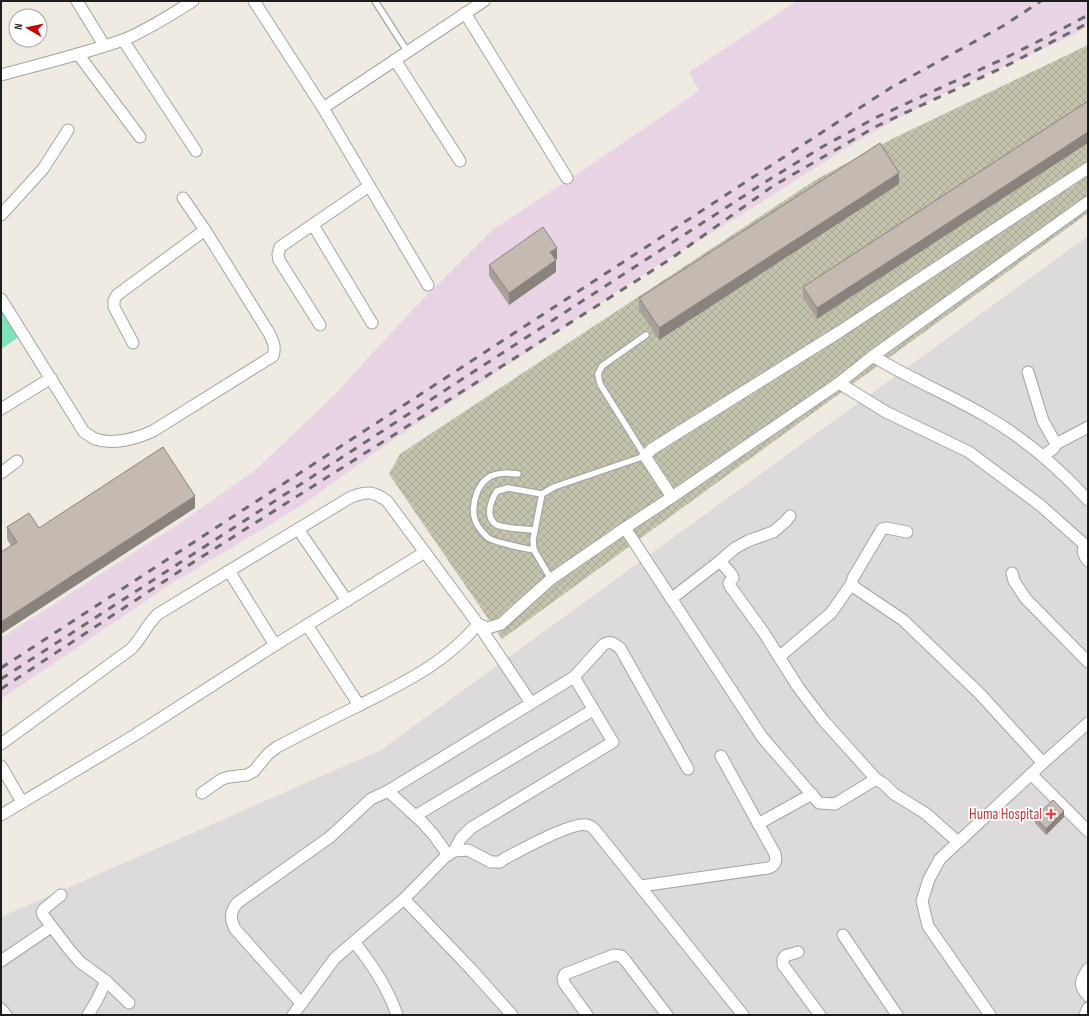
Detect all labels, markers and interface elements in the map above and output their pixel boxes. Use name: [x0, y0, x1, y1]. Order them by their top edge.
north arrow: [8, 8, 48, 48]
text: N: [12, 22, 26, 30]
place label: Huma Hospital: [969, 805, 1042, 824]
marker: Huma Hospital: [1045, 808, 1057, 820]

